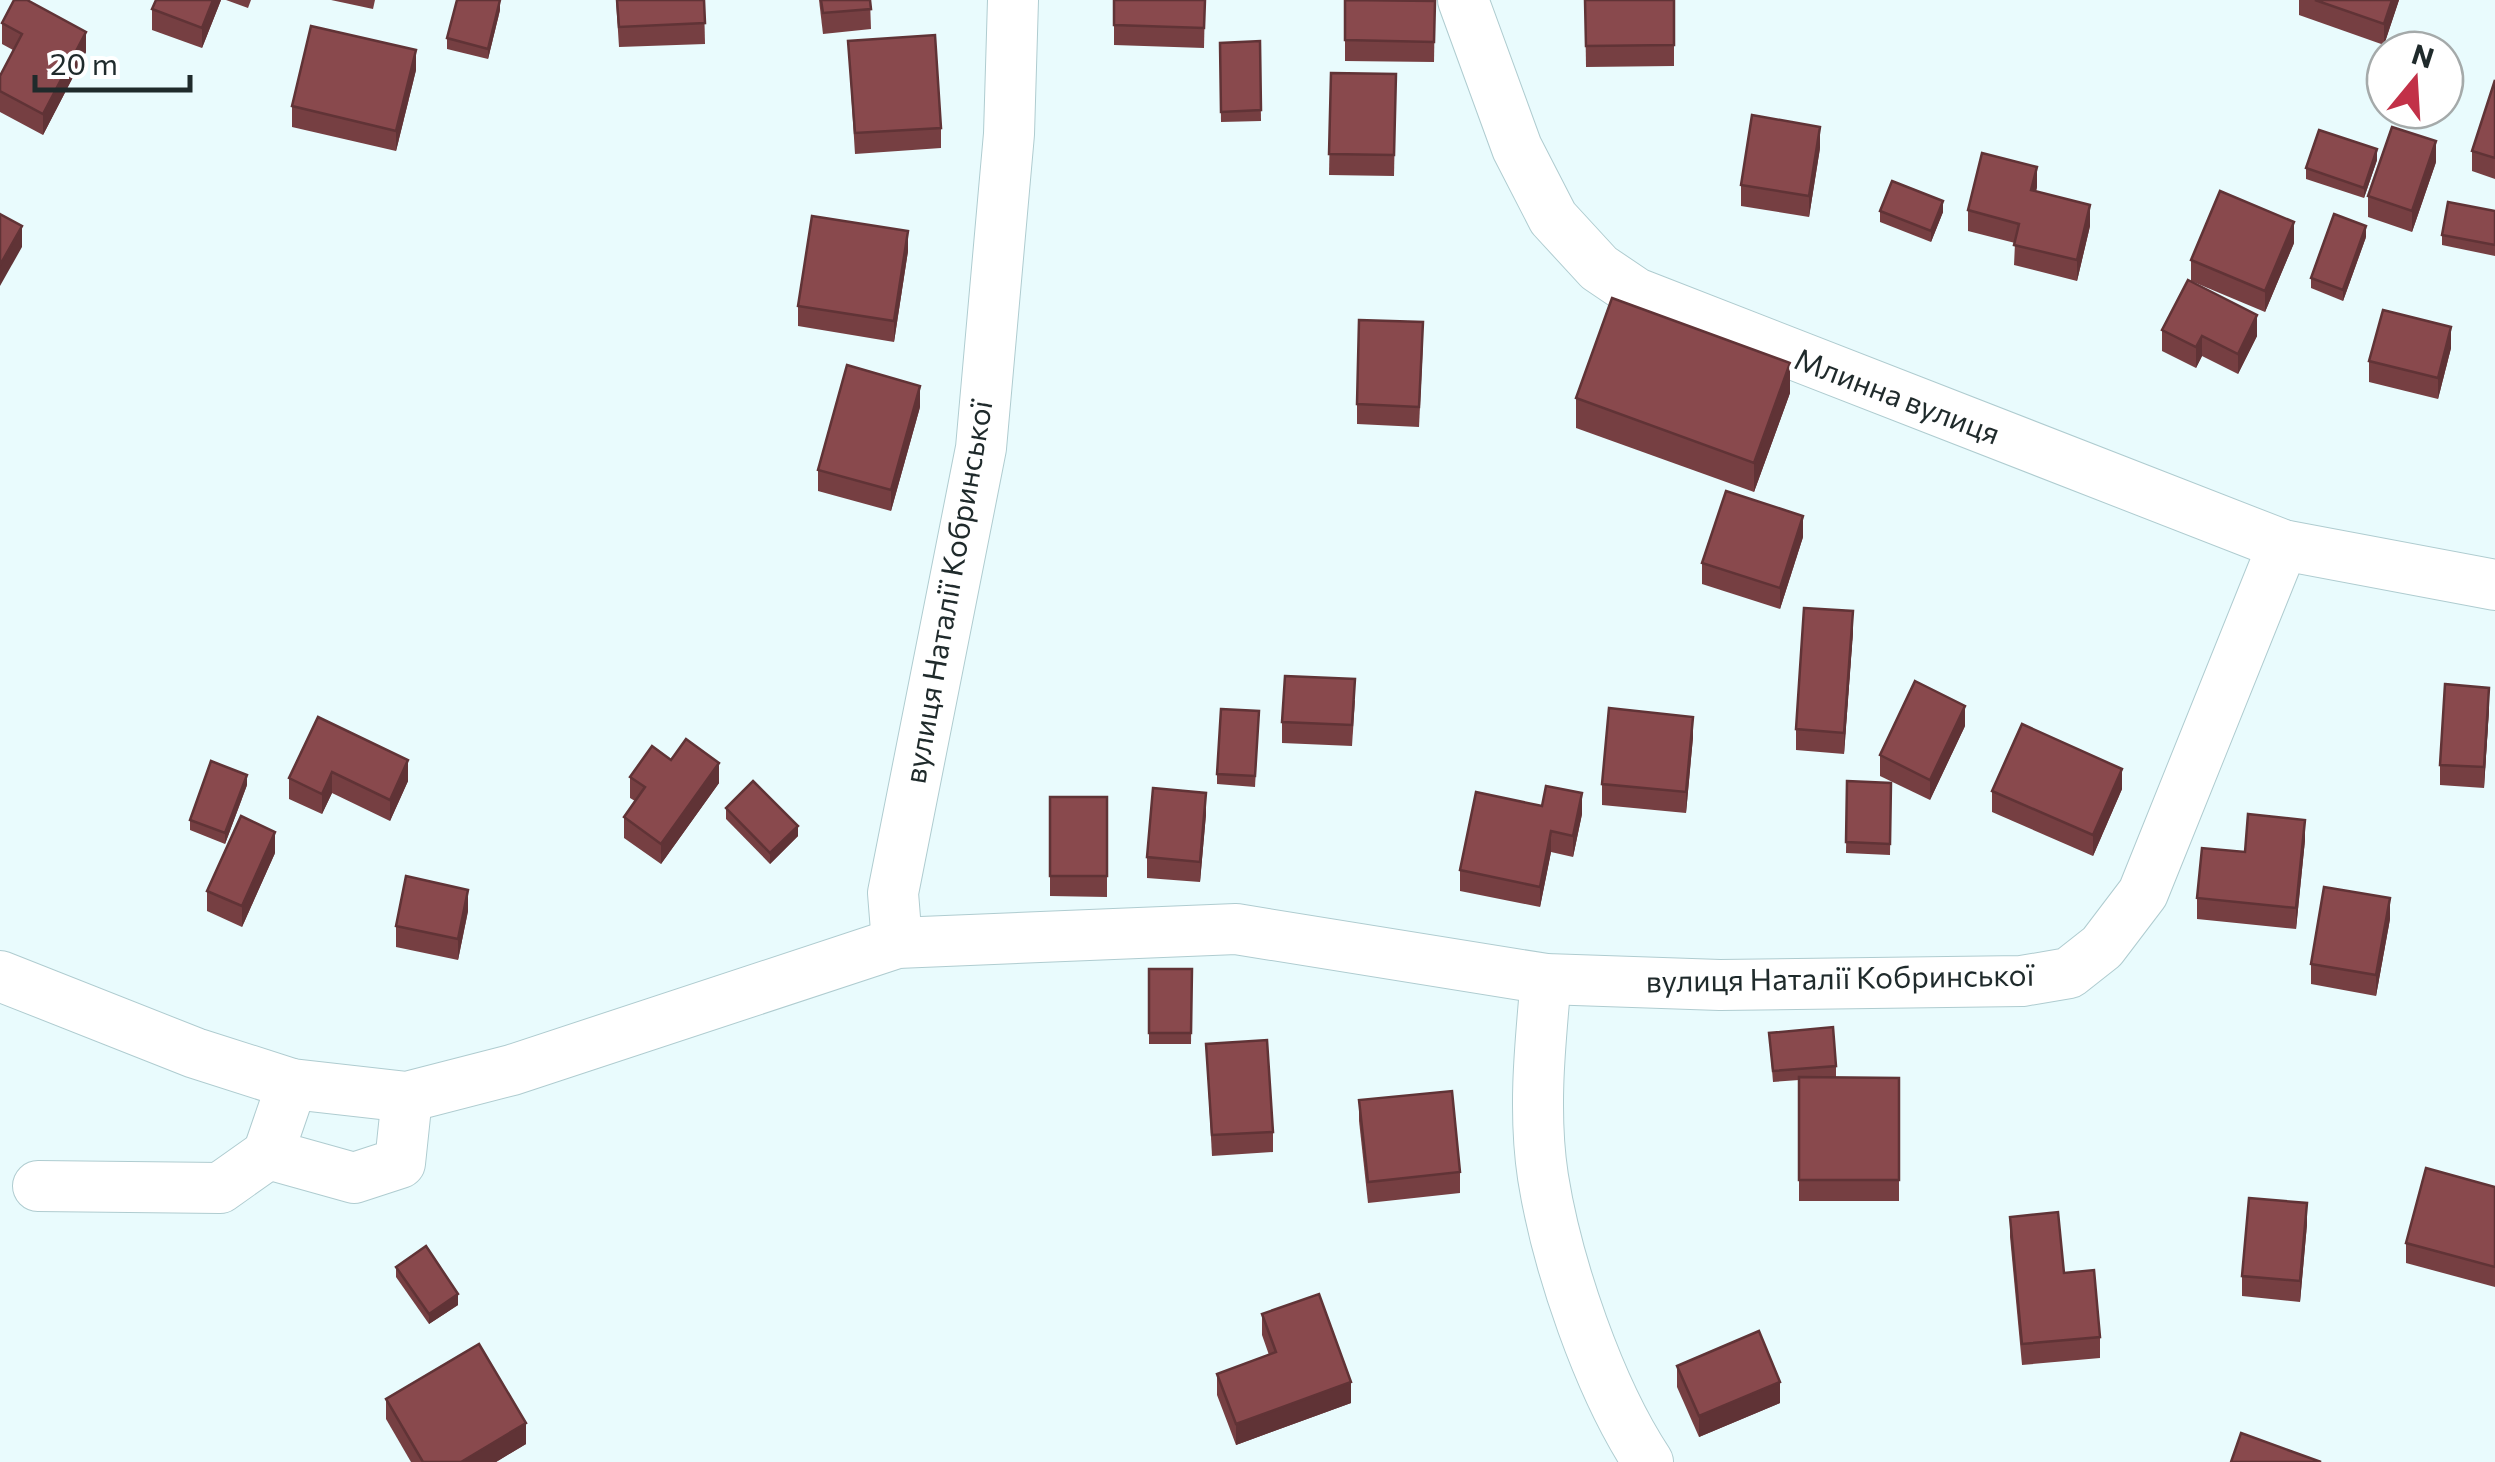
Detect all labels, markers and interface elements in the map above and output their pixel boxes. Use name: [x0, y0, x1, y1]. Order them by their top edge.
scale bar: [35, 30, 190, 92]
north arrow: [2365, 30, 2465, 130]
text: N: [2408, 36, 2438, 75]
text: 20 m: [50, 44, 118, 81]
street label: Млинна вулиця: [1790, 339, 2006, 451]
street label: вулиця Наталії Кобринської: [895, 396, 999, 786]
street label: вулиця Наталії Кобринської: [1645, 955, 2036, 998]

